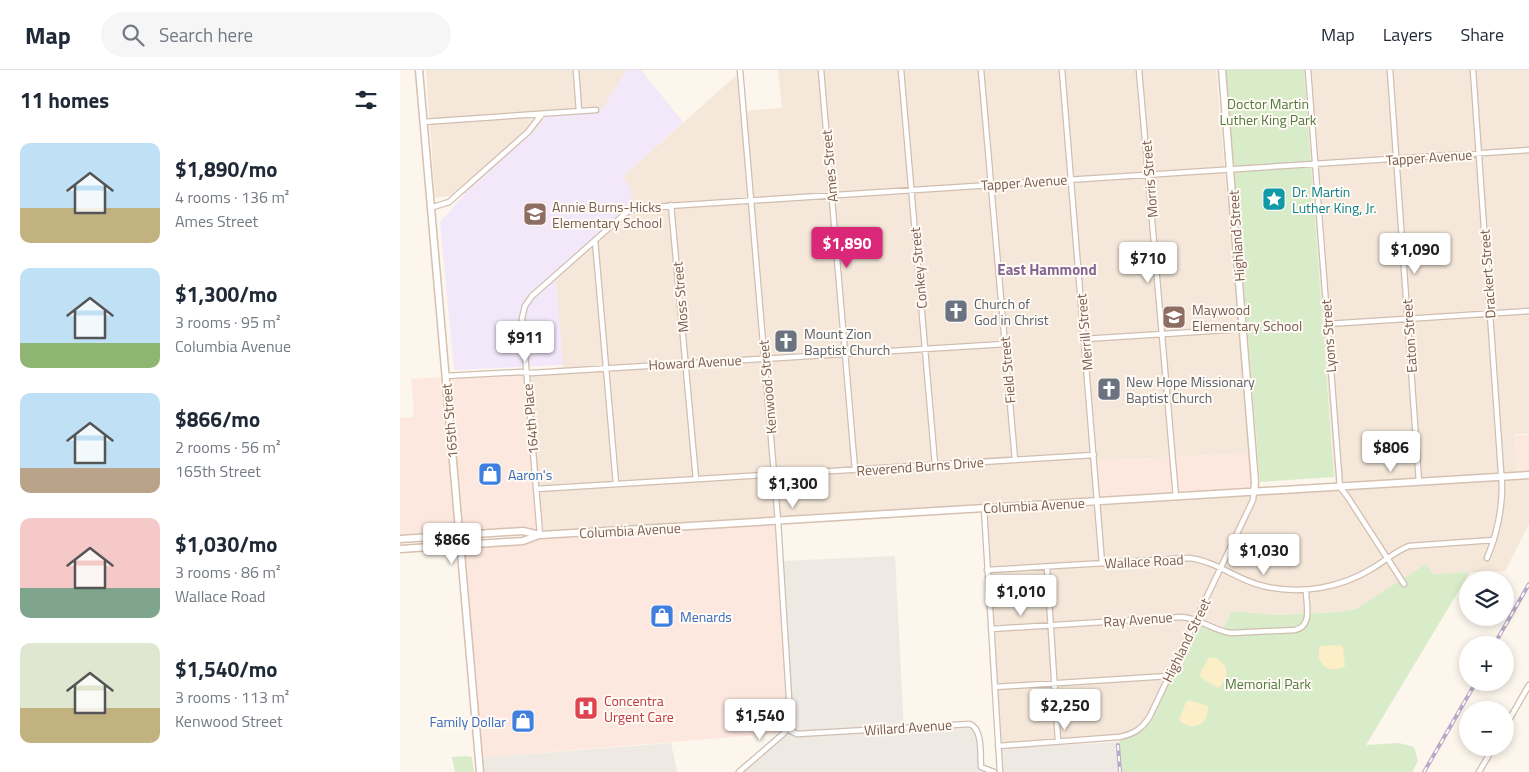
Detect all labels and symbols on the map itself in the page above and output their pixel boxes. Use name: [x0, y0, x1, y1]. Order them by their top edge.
park label: Doctor Martin Luther King Park: [1219, 93, 1317, 130]
street label: Ames Street: [815, 129, 843, 203]
street label: Morris Street: [1135, 139, 1163, 219]
street label: Tapper Avenue: [1385, 144, 1473, 170]
street label: Tapper Avenue: [980, 169, 1068, 195]
place label: Dr. Martin Luther King, Jr.: [1292, 181, 1377, 218]
place icon: Dr. Martin Luther King, Jr.: [1261, 186, 1287, 212]
street label: Highland Street: [1222, 190, 1250, 282]
place label: Annie Burns-Hicks Elementary School: [552, 196, 662, 233]
school or university icon: Annie Burns-Hicks Elementary School: [522, 201, 548, 227]
pin: $1,890: [806, 226, 888, 269]
street label: Conkey Street: [904, 226, 932, 310]
street label: Drackert Street: [1473, 229, 1501, 319]
pin: $1,090: [1374, 232, 1456, 275]
pin: $710: [1118, 242, 1178, 284]
district label: East Hammond: [997, 258, 1097, 281]
street label: Moss Street: [666, 261, 694, 333]
place label: Church of God in Christ: [974, 293, 1049, 330]
street label: Merrill Street: [1070, 293, 1098, 371]
church icon: Church of God in Christ: [943, 298, 969, 324]
street label: Eaton Street: [1396, 298, 1422, 374]
place label: Maywood Elementary School: [1192, 299, 1302, 336]
street label: Lyons Street: [1315, 299, 1341, 373]
school or university icon: Maywood Elementary School: [1161, 304, 1187, 330]
pin: $911: [495, 320, 555, 363]
place label: Mount Zion Baptist Church: [804, 323, 890, 360]
church icon: Mount Zion Baptist Church: [773, 328, 799, 354]
street label: Field Street: [994, 335, 1020, 404]
street label: Kenwood Street: [752, 339, 782, 435]
street label: Howard Avenue: [648, 349, 742, 375]
place label: New Hope Missionary Baptist Church: [1126, 371, 1255, 408]
church icon: New Hope Missionary Baptist Church: [1096, 376, 1122, 402]
street label: 165th Street: [435, 383, 463, 459]
street label: 164th Place: [516, 383, 544, 455]
pin: $806: [1361, 430, 1421, 473]
street label: Reverend Burns Drive: [856, 451, 984, 481]
shop icon: Aaron's: [477, 461, 503, 487]
place label: Aaron's: [508, 464, 552, 485]
pin: $1,300: [752, 466, 834, 509]
street label: Columbia Avenue: [983, 492, 1085, 518]
street label: Columbia Avenue: [579, 517, 681, 543]
pin: $866: [422, 522, 482, 565]
pin: $1,030: [1223, 534, 1305, 576]
street label: Wallace Road: [1104, 548, 1184, 574]
pin: $1,010: [980, 574, 1062, 617]
street label: Highland Street: [1156, 594, 1216, 686]
shop icon: Menards: [649, 603, 675, 629]
place label: Menards: [680, 606, 732, 627]
street label: Ray Avenue: [1103, 606, 1173, 632]
park label: Memorial Park: [1225, 673, 1311, 694]
pin: $2,250: [1024, 688, 1106, 731]
place label: Concentra Urgent Care: [604, 690, 674, 727]
hospital icon: Concentra Urgent Care: [573, 695, 599, 721]
pin: $1,540: [719, 698, 801, 741]
shop icon: Family Dollar: [510, 708, 536, 734]
place label: Family Dollar: [429, 711, 506, 732]
street label: Willard Avenue: [863, 713, 953, 741]

